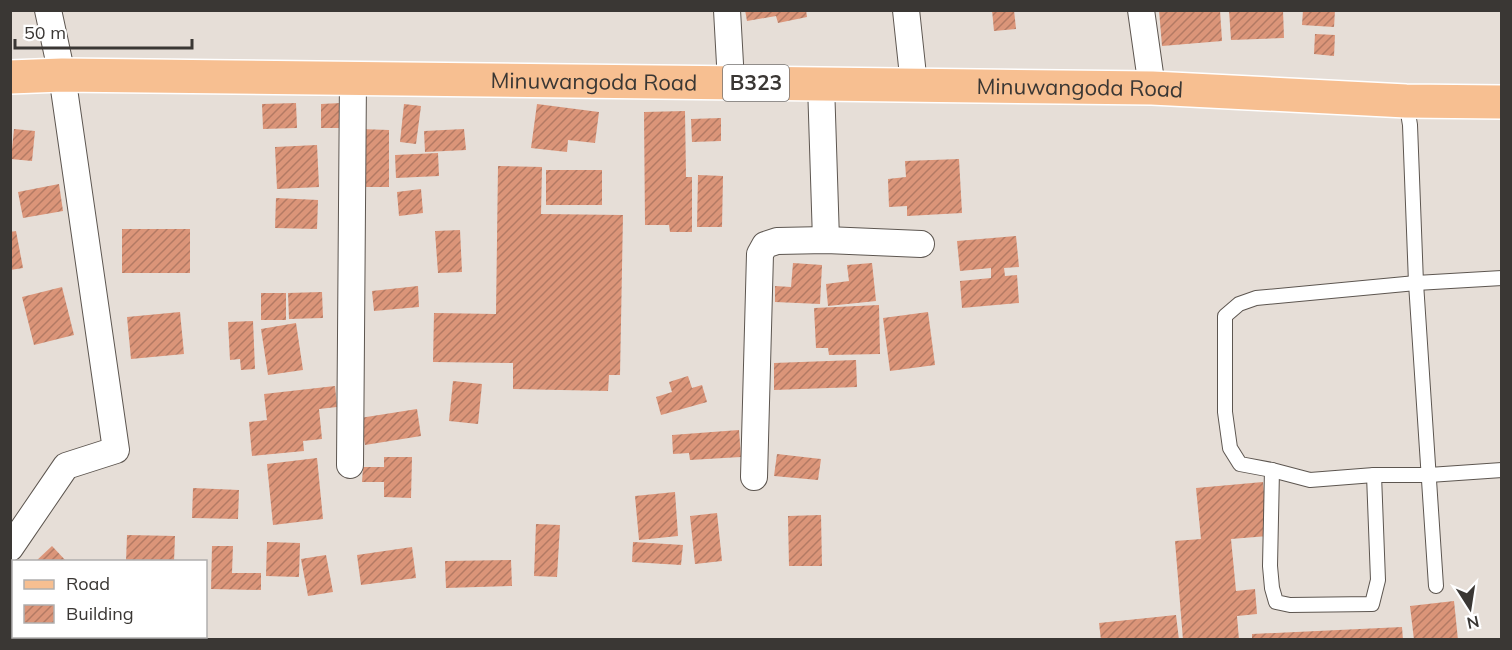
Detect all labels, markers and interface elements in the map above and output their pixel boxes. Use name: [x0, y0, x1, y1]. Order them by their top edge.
scale bar: [15, 12, 192, 50]
text: 50 m: [24, 21, 66, 44]
road number: B323: [723, 65, 789, 101]
street label: Minuwangoda Road: [490, 66, 697, 97]
street label: Minuwangoda Road: [976, 72, 1184, 104]
legend: [12, 560, 207, 638]
text: Road: [66, 572, 110, 595]
north arrow: [1440, 578, 1500, 638]
text: Building: [66, 602, 134, 625]
text: N: [1465, 612, 1481, 634]

